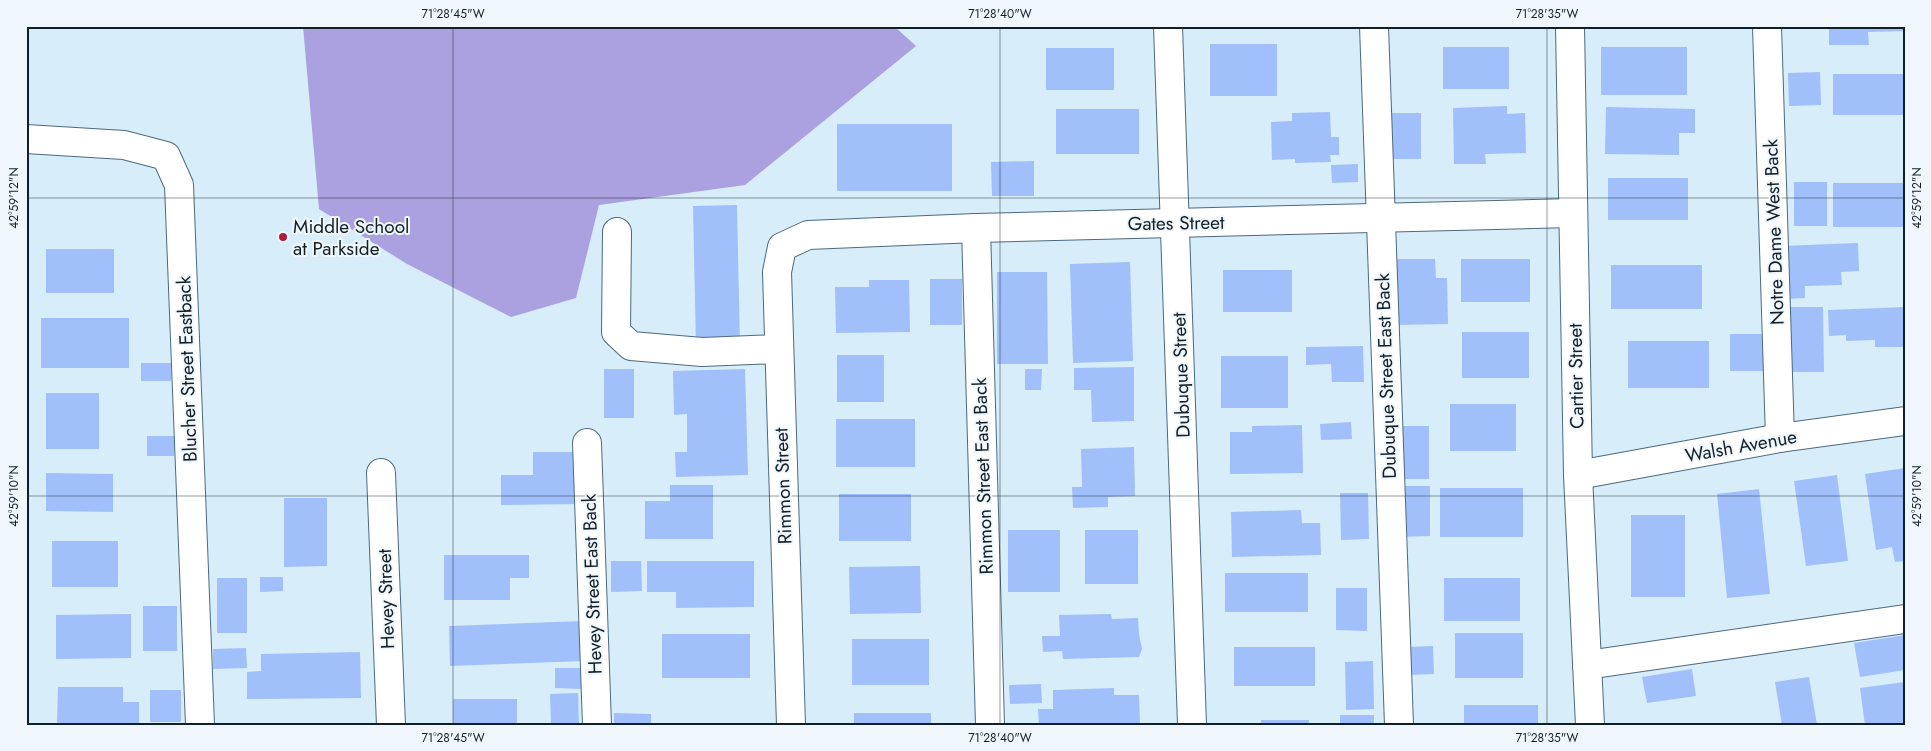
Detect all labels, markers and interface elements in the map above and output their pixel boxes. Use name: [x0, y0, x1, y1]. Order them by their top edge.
text: 71°28'45"W: [421, 5, 485, 23]
text: 71°28'40"W: [968, 5, 1032, 23]
text: 71°28'35"W: [1516, 5, 1578, 23]
street label: Notre Dame West Back: [1757, 138, 1791, 325]
text: 42°59'12"N: [5, 167, 23, 229]
text: 42°59'12"N: [1908, 167, 1926, 229]
street label: Gates Street: [1127, 209, 1225, 237]
place label: Middle School at Parkside: [293, 213, 409, 262]
marker: Middle School at Parkside: [277, 231, 289, 243]
street label: Dubuque Street East Back: [1369, 272, 1403, 479]
street label: Blucher Street Eastback: [170, 275, 204, 463]
street label: Dubuque Street: [1165, 311, 1197, 438]
street label: Cartier Street: [1562, 323, 1590, 429]
street label: Rimmon Street East Back: [966, 376, 1000, 575]
street label: Walsh Avenue: [1683, 423, 1799, 469]
street label: Rimmon Street: [767, 427, 799, 545]
text: 42°59'10"N: [5, 465, 23, 527]
text: 42°59'10"N: [1908, 465, 1926, 527]
street label: Hevey Street East Back: [575, 493, 609, 675]
street label: Hevey Street: [371, 548, 401, 649]
text: 71°28'45"W: [421, 729, 485, 747]
text: 71°28'40"W: [968, 729, 1032, 747]
text: 71°28'35"W: [1516, 729, 1578, 747]

